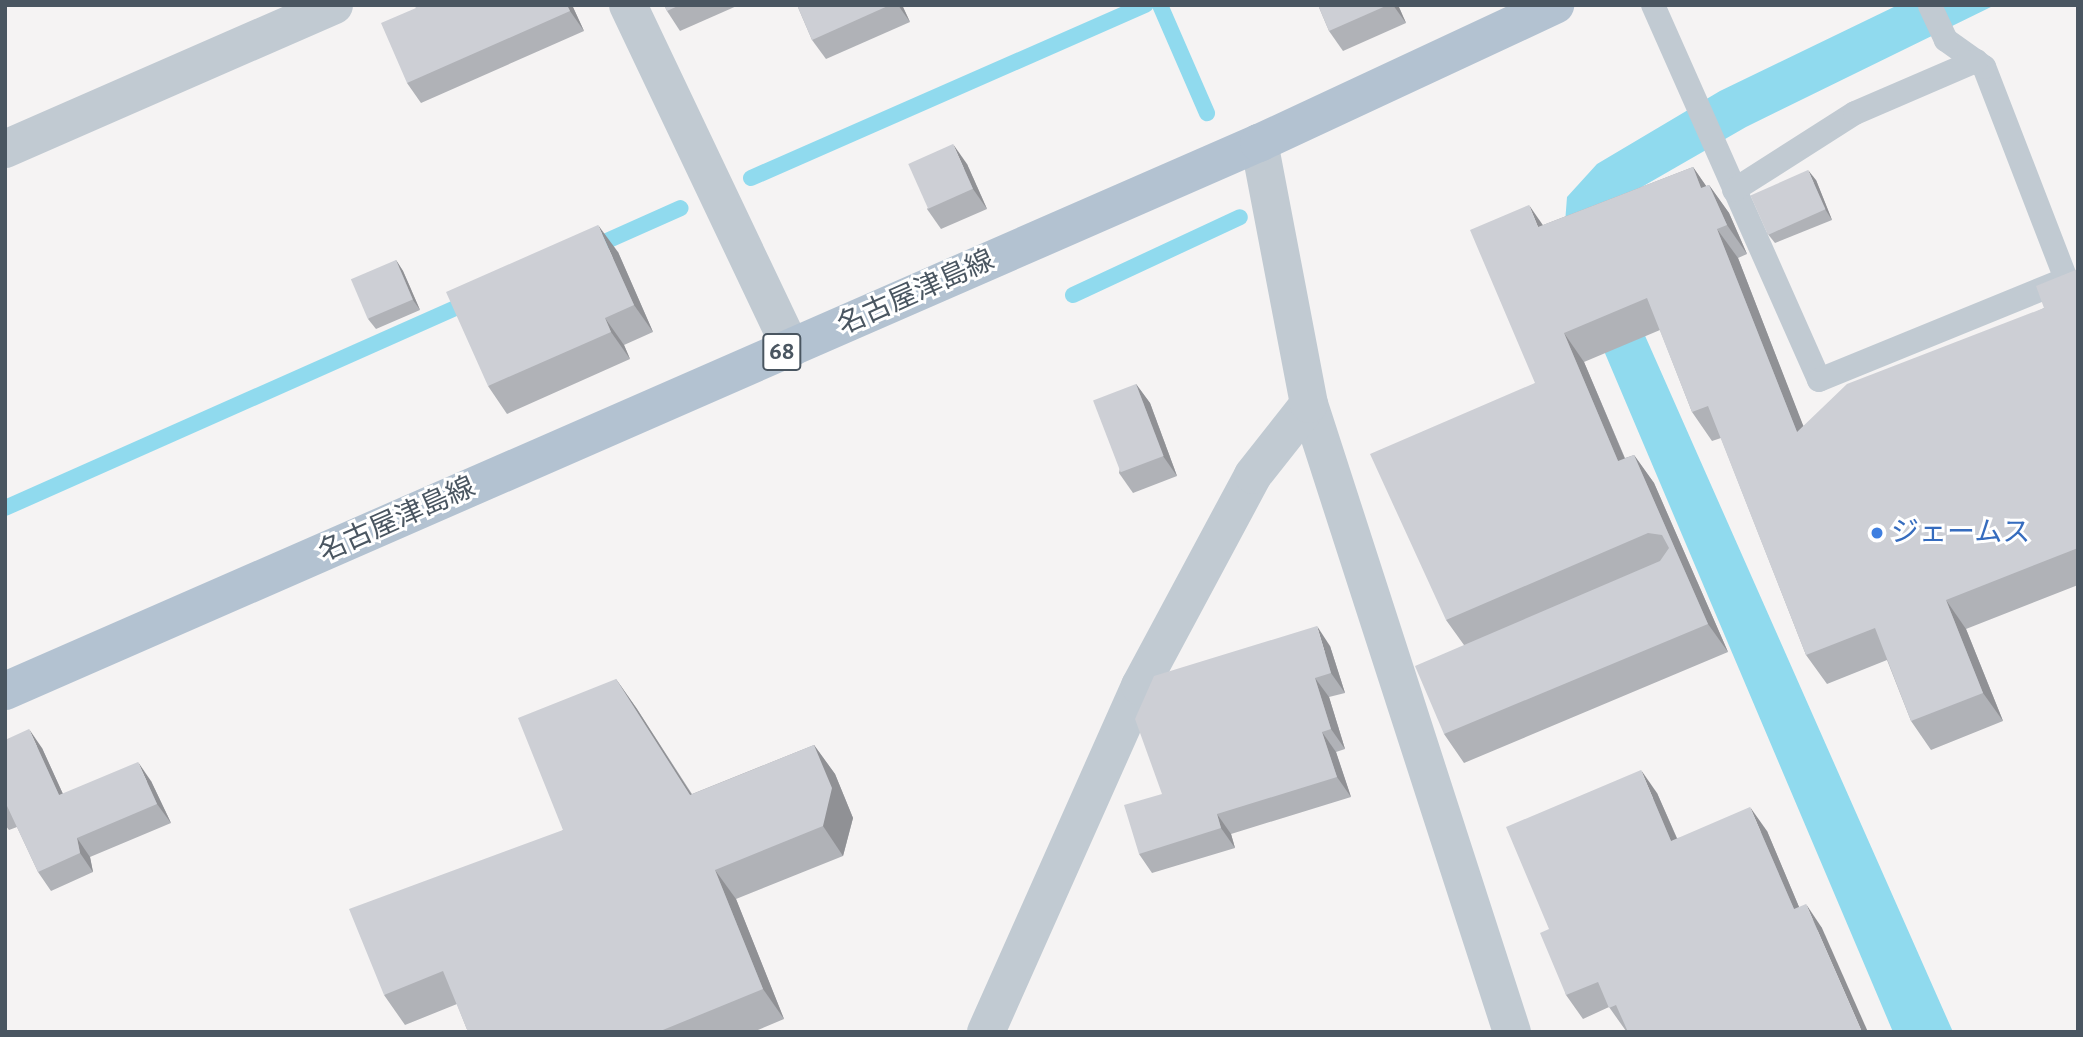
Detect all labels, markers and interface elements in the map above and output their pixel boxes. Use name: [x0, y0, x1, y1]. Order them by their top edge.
street label: 名古屋津島線: [832, 243, 1000, 343]
road number: 68: [761, 330, 803, 374]
street label: 名古屋津島線: [313, 470, 481, 570]
place label: ジェームス: [1891, 516, 2031, 550]
marker: ジェームス: [1869, 525, 1885, 541]

